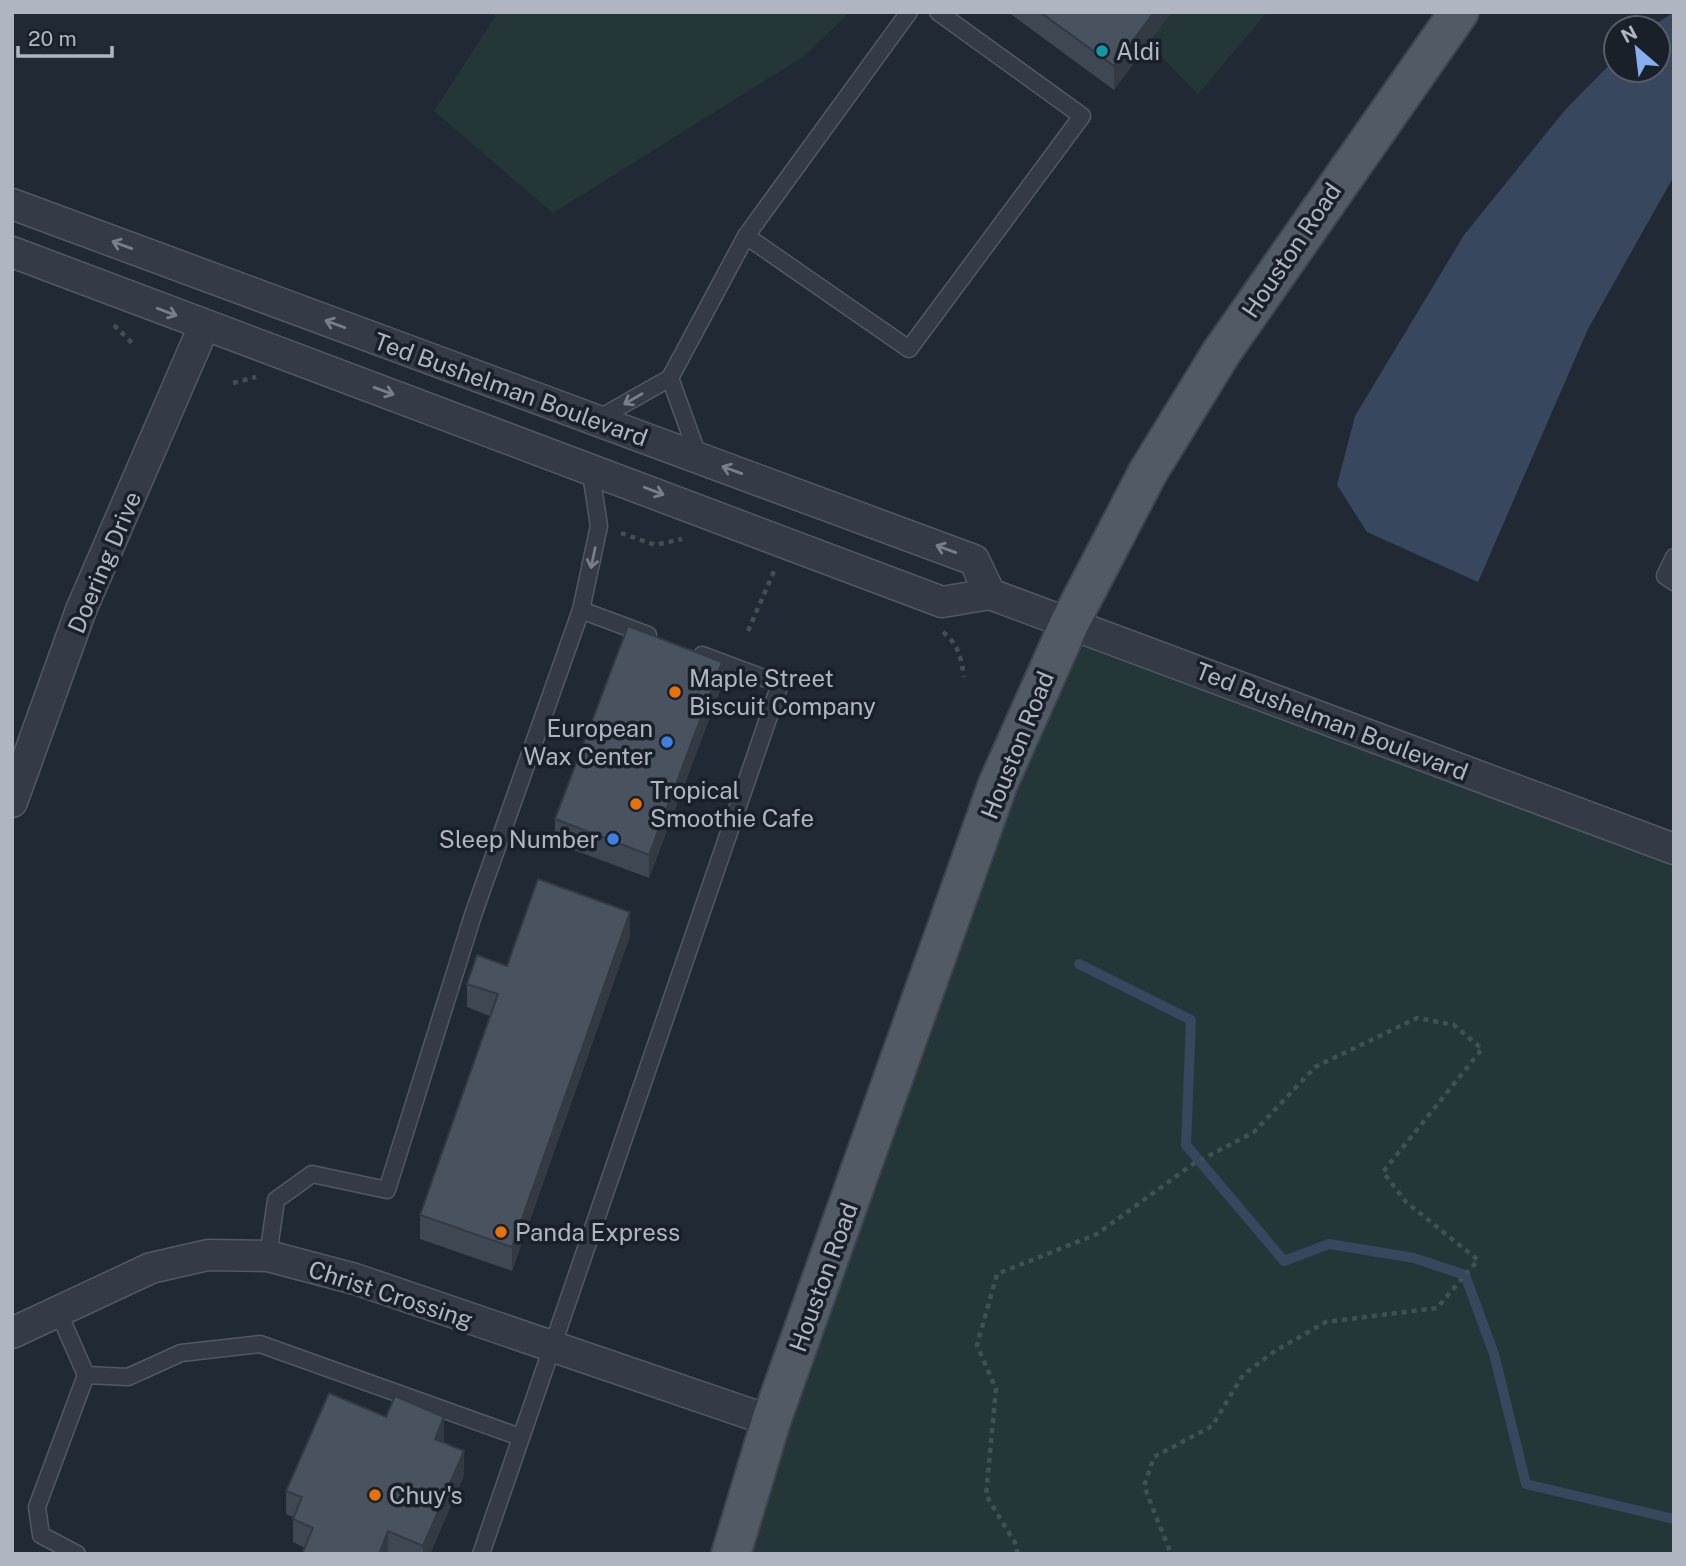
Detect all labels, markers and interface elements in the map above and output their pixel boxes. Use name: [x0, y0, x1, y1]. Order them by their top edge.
scale bar: [18, 14, 112, 58]
north arrow: [1602, 14, 1672, 84]
text: N: [1617, 21, 1641, 47]
text: 20 m: [28, 26, 77, 51]
place label: Aldi: [1116, 37, 1160, 65]
marker: Aldi: [1094, 43, 1110, 59]
street label: Houston Road: [1236, 177, 1346, 323]
one-way arrow: [111, 238, 133, 250]
one-way arrow: [156, 306, 178, 319]
one-way arrow: [324, 317, 346, 329]
street label: Ted Bushelman Boulevard: [370, 326, 652, 452]
one-way arrow: [372, 386, 394, 398]
one-way arrow: [623, 392, 643, 406]
one-way arrow: [722, 463, 744, 476]
one-way arrow: [642, 486, 664, 498]
street label: Doering Drive: [62, 487, 146, 637]
one-way arrow: [935, 542, 957, 555]
one-way arrow: [585, 546, 599, 569]
street label: Ted Bushelman Boulevard: [1192, 656, 1472, 786]
place label: Maple Street Biscuit Company: [689, 664, 876, 720]
street label: Houston Road: [975, 667, 1059, 823]
marker: Maple Street Biscuit Company: [667, 684, 683, 700]
place label: European Wax Center: [523, 714, 653, 770]
marker: European Wax Center: [659, 734, 675, 750]
place label: Tropical Smoothie Cafe: [650, 776, 814, 832]
marker: Tropical Smoothie Cafe: [628, 796, 644, 812]
place label: Sleep Number: [439, 825, 599, 853]
marker: Sleep Number: [605, 831, 621, 847]
street label: Houston Road: [783, 1199, 863, 1355]
place label: Panda Express: [515, 1218, 680, 1246]
marker: Panda Express: [493, 1224, 509, 1240]
street label: Christ Crossing: [305, 1254, 477, 1334]
place label: Chuy's: [389, 1481, 463, 1509]
marker: Chuy's: [367, 1487, 383, 1503]

